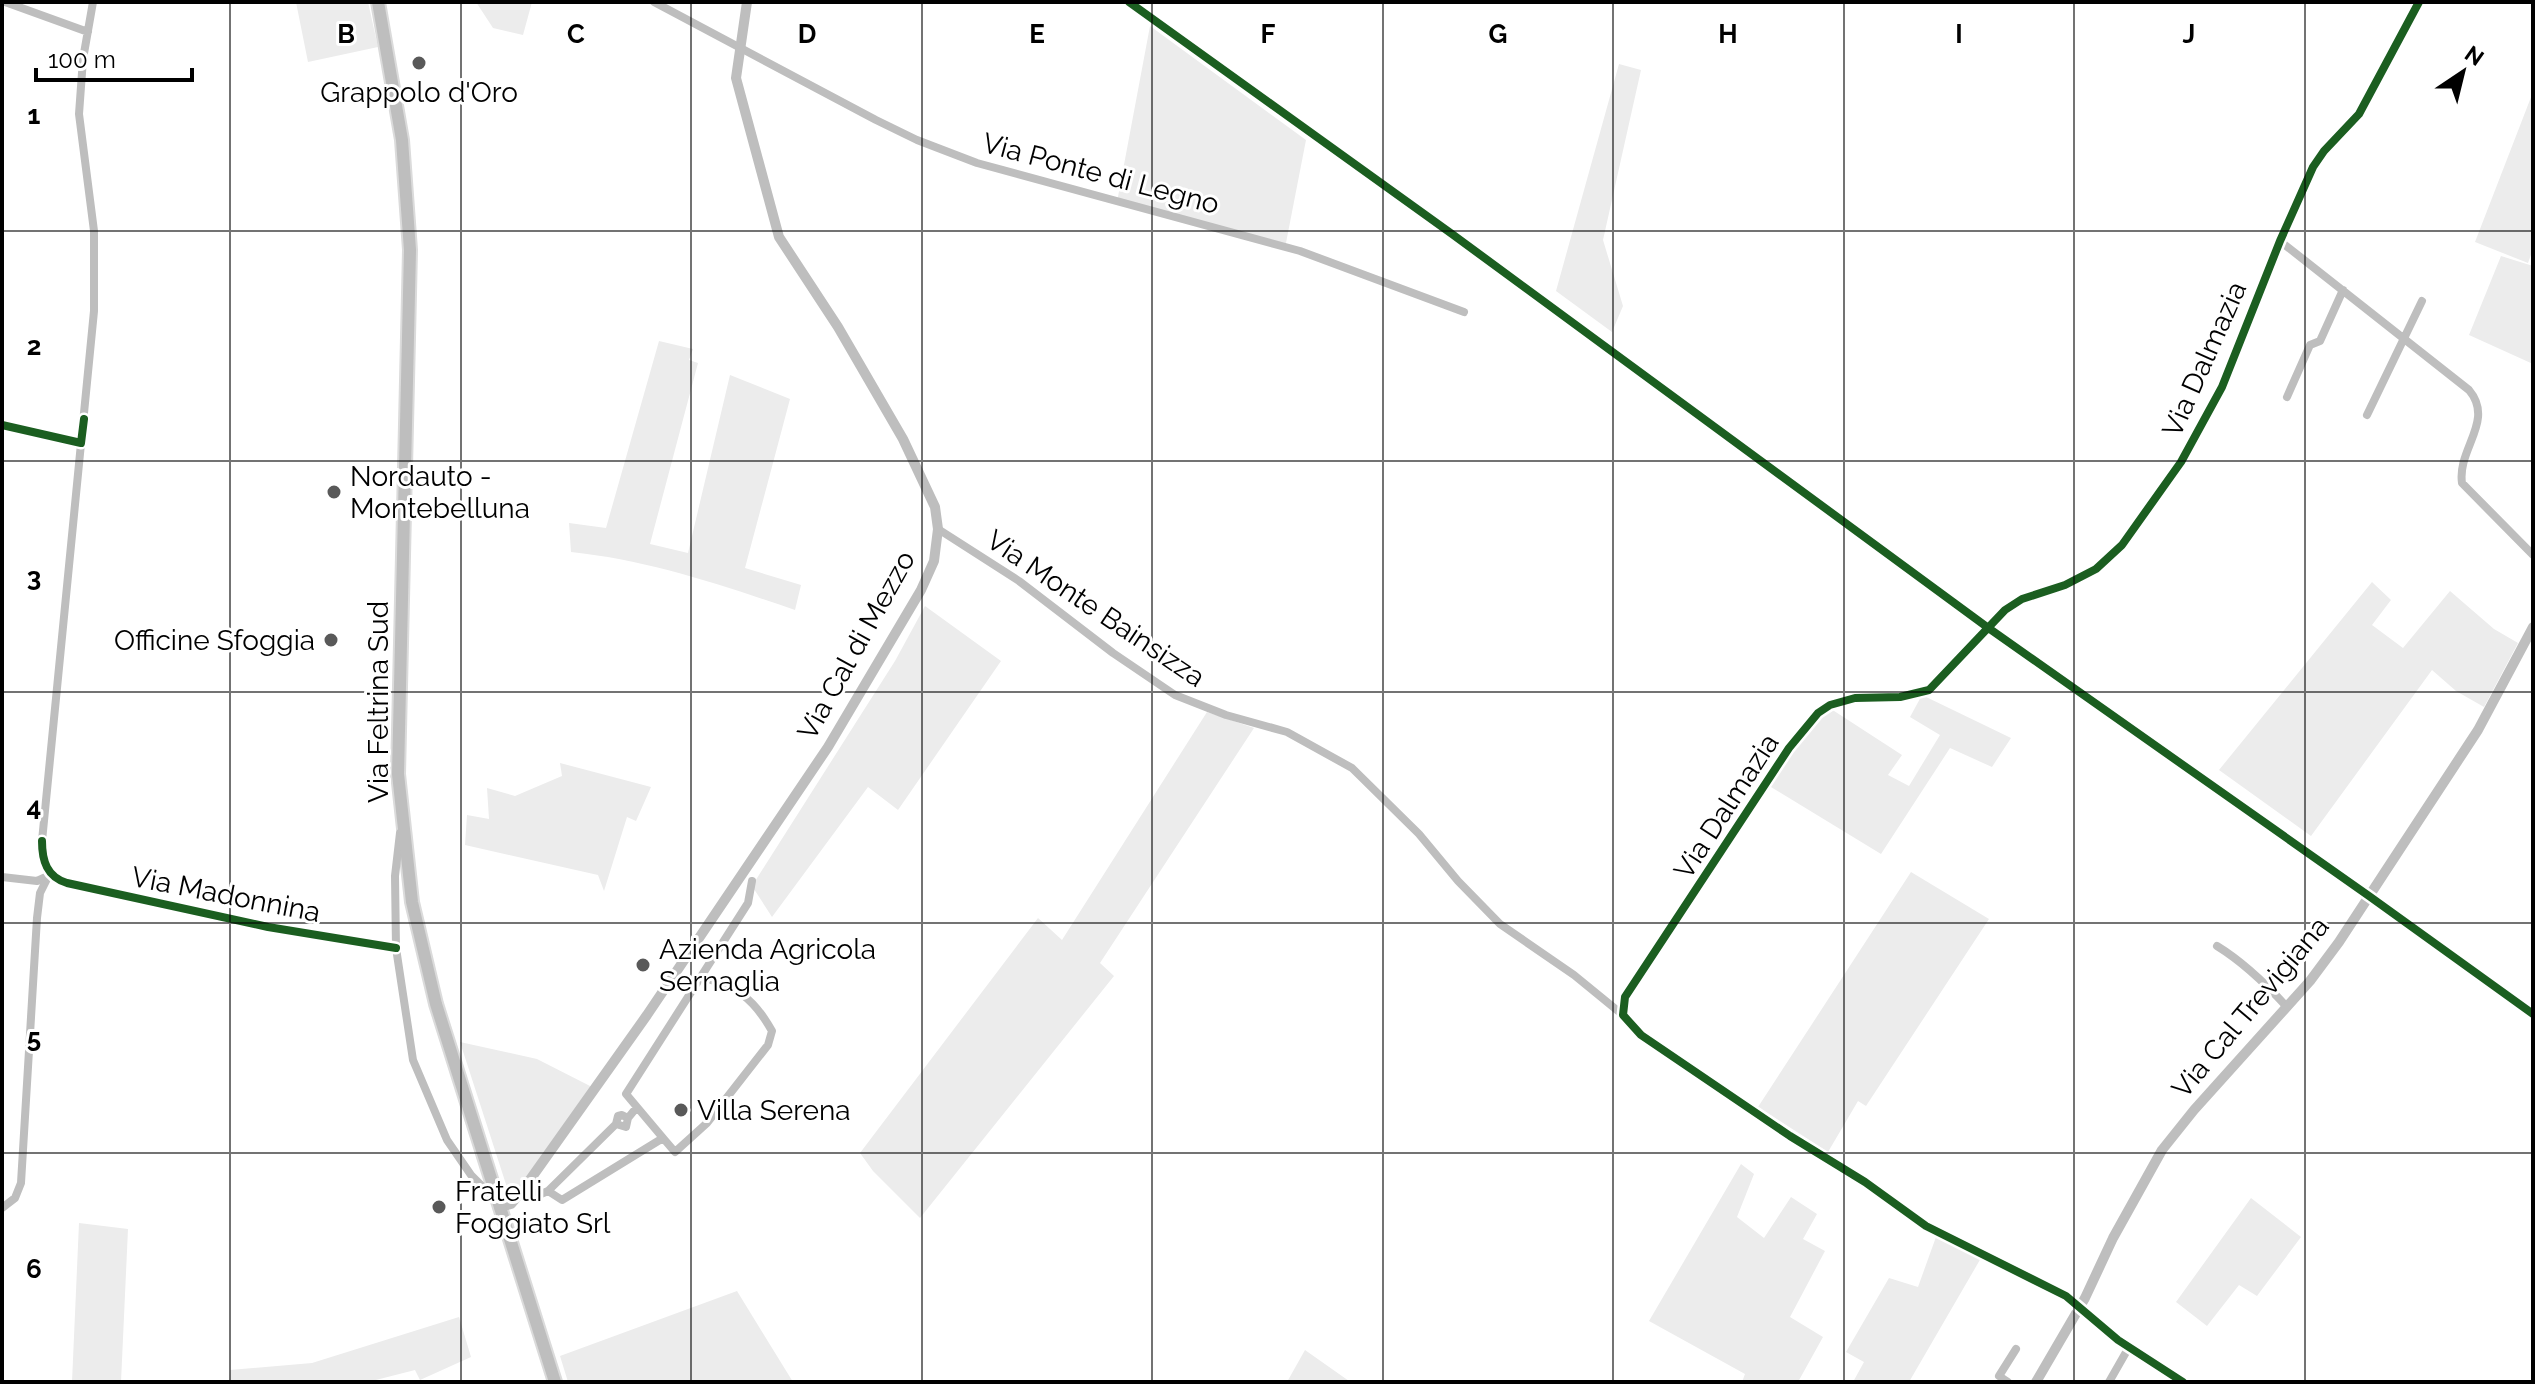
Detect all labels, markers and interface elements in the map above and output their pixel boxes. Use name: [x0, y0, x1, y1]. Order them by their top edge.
text: B: [337, 19, 355, 49]
text: C: [567, 19, 585, 49]
text: D: [798, 19, 816, 49]
text: E: [1029, 19, 1045, 49]
text: F: [1261, 19, 1276, 49]
text: G: [1489, 19, 1507, 49]
text: H: [1718, 19, 1738, 49]
text: I: [1955, 19, 1963, 49]
text: J: [2183, 19, 2195, 49]
scale bar: [36, 32, 192, 82]
north arrow: [2423, 32, 2503, 112]
text: N: [2460, 40, 2489, 71]
text: 100 m: [48, 45, 116, 74]
marker: Grappolo d'Oro: [410, 54, 428, 72]
place label: Grappolo d'Oro: [320, 76, 518, 109]
text: 1: [28, 100, 41, 130]
street label: Via Ponte di Legno: [979, 126, 1223, 221]
street label: Via Dalmazia: [2156, 276, 2253, 442]
text: 2: [27, 331, 41, 361]
place label: Nordauto - Montebelluna: [350, 460, 530, 525]
marker: Nordauto - Montebelluna: [325, 483, 343, 501]
street label: Via Monte Bainsizza: [980, 523, 1211, 694]
street label: Via Cal di Mezzo: [791, 545, 922, 746]
text: 3: [27, 562, 41, 592]
street label: Via Feltrina Sud: [362, 601, 395, 803]
place label: Officine Sfoggia: [114, 624, 315, 657]
marker: Officine Sfoggia: [322, 631, 340, 649]
street label: Via Dalmazia: [1667, 727, 1786, 885]
text: 4: [27, 792, 41, 822]
street label: Via Madonnina: [129, 860, 323, 929]
street label: Via Cal Trevigiana: [2165, 910, 2336, 1105]
place label: Azienda Agricola Sernaglia: [659, 933, 876, 998]
marker: Azienda Agricola Sernaglia: [634, 956, 652, 974]
text: 5: [27, 1023, 41, 1053]
place label: Villa Serena: [697, 1094, 851, 1127]
marker: Villa Serena: [672, 1101, 690, 1119]
place label: Fratelli Foggiato Srl: [455, 1175, 611, 1240]
marker: Fratelli Foggiato Srl: [430, 1198, 448, 1216]
text: 6: [26, 1254, 42, 1284]

